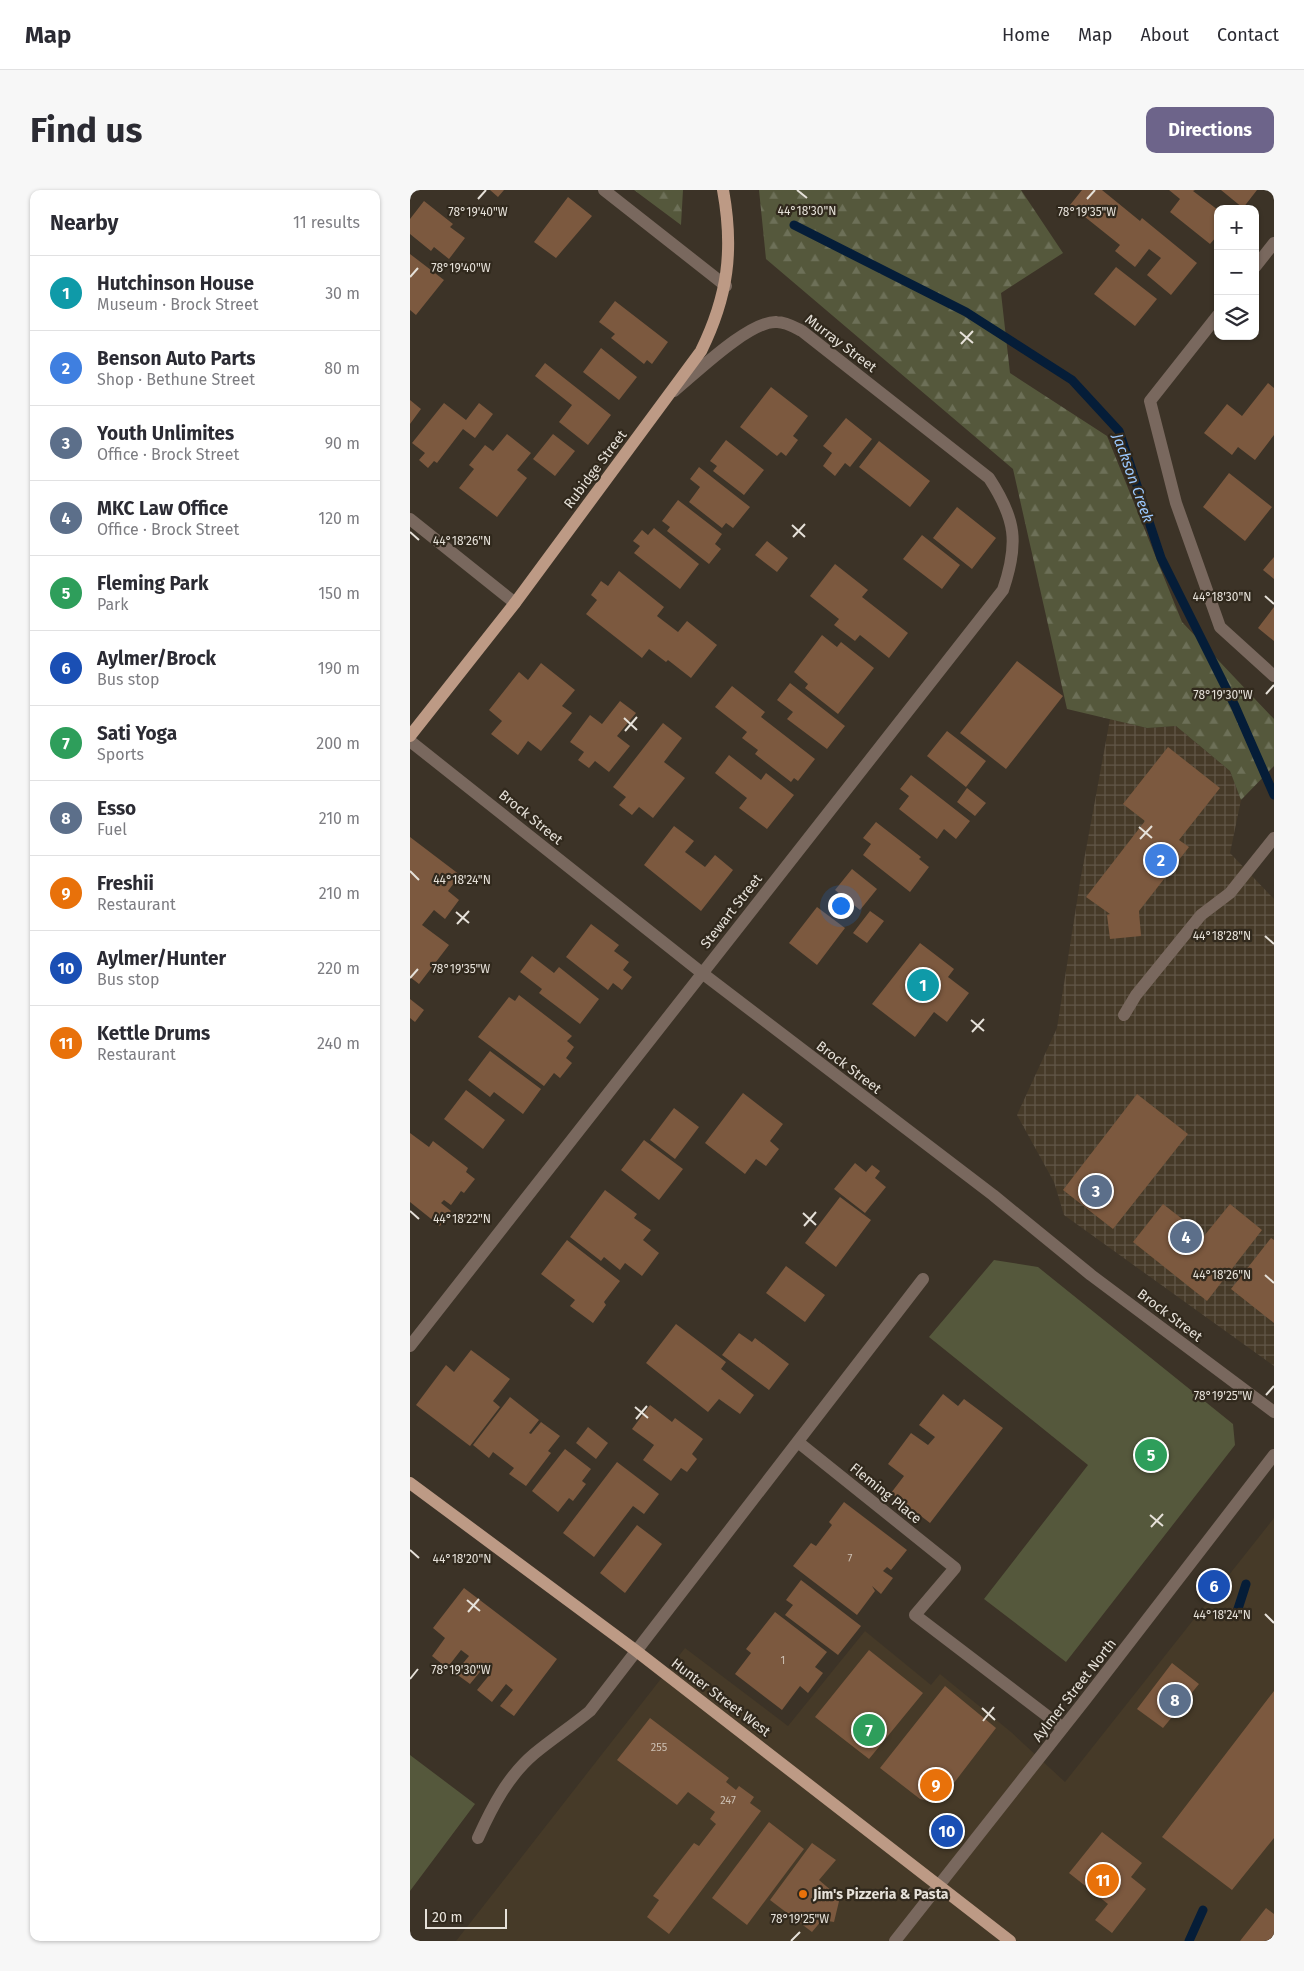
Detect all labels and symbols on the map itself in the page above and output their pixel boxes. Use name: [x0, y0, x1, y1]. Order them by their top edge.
text: 44°18'30"N: [778, 204, 836, 218]
text: 78°19'40"W: [448, 205, 508, 219]
text: 78°19'35"W: [1058, 205, 1116, 219]
text: 78°19'40"W: [431, 261, 491, 275]
street label: Murray Street: [802, 311, 881, 376]
street label: Rubidge Street: [560, 426, 631, 512]
water label: Jackson Creek: [1108, 430, 1157, 525]
text: 44°18'26"N: [433, 534, 491, 548]
text: 44°18'30"N: [1193, 590, 1251, 604]
text: 78°19'30"W: [1193, 688, 1253, 702]
street label: Brock Street: [495, 786, 567, 849]
pin: 2: [1145, 841, 1177, 879]
street label: Stewart Street: [697, 870, 766, 952]
text: 44°18'24"N: [433, 873, 491, 887]
your location: [828, 893, 854, 919]
text: 44°18'28"N: [1193, 929, 1251, 943]
text: 78°19'35"W: [432, 962, 490, 976]
pin: 1: [907, 966, 939, 1004]
street label: Brock Street: [813, 1037, 885, 1098]
pin: 3: [1080, 1172, 1112, 1210]
text: 44°18'22"N: [433, 1212, 491, 1226]
pin: 4: [1170, 1218, 1202, 1256]
text: 44°18'26"N: [1193, 1268, 1251, 1282]
street label: Brock Street: [1134, 1285, 1206, 1346]
text: 78°19'25"W: [1194, 1389, 1252, 1403]
pin: 5: [1135, 1436, 1167, 1474]
street label: Fleming Place: [846, 1459, 925, 1527]
text: 44°18'20"N: [433, 1552, 491, 1566]
house number: 7: [848, 1552, 853, 1565]
pin: 6: [1198, 1567, 1230, 1605]
text: 44°18'24"N: [1193, 1608, 1251, 1622]
street label: Aylmer Street North: [1029, 1635, 1120, 1745]
house number: 1: [781, 1654, 785, 1667]
street label: Hunter Street West: [668, 1655, 774, 1741]
text: 78°19'30"W: [431, 1663, 491, 1677]
pin: 8: [1159, 1681, 1191, 1719]
pin: 7: [853, 1711, 885, 1749]
house number: 255: [651, 1741, 668, 1754]
pin: 9: [920, 1766, 952, 1804]
house number: 247: [720, 1794, 736, 1807]
pin: 10: [931, 1812, 963, 1850]
pin: 11: [1087, 1861, 1119, 1899]
place label: Jim's Pizzeria & Pasta: [812, 1886, 949, 1903]
marker: Jim's Pizzeria & Pasta: [797, 1888, 809, 1900]
scale bar: [425, 1906, 508, 1929]
text: 78°19'25"W: [771, 1912, 829, 1926]

